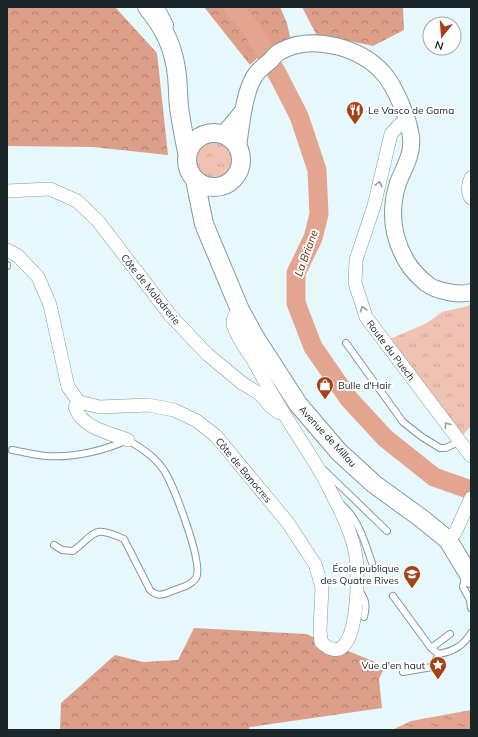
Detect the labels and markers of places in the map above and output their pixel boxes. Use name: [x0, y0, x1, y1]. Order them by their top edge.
restaurant icon: Le Vasco de Gama: [345, 100, 365, 125]
place label: Le Vasco de Gama: [368, 104, 454, 117]
shop icon: Bulle d'Hair: [315, 375, 335, 400]
place label: Bulle d'Hair: [338, 379, 392, 392]
place label: École publique des Quatre Rives: [320, 562, 399, 587]
school or university icon: École publique des Quatre Rives: [402, 564, 422, 589]
place icon: Vue d'en haut: [428, 655, 448, 680]
place label: Vue d'en haut: [361, 659, 425, 672]

